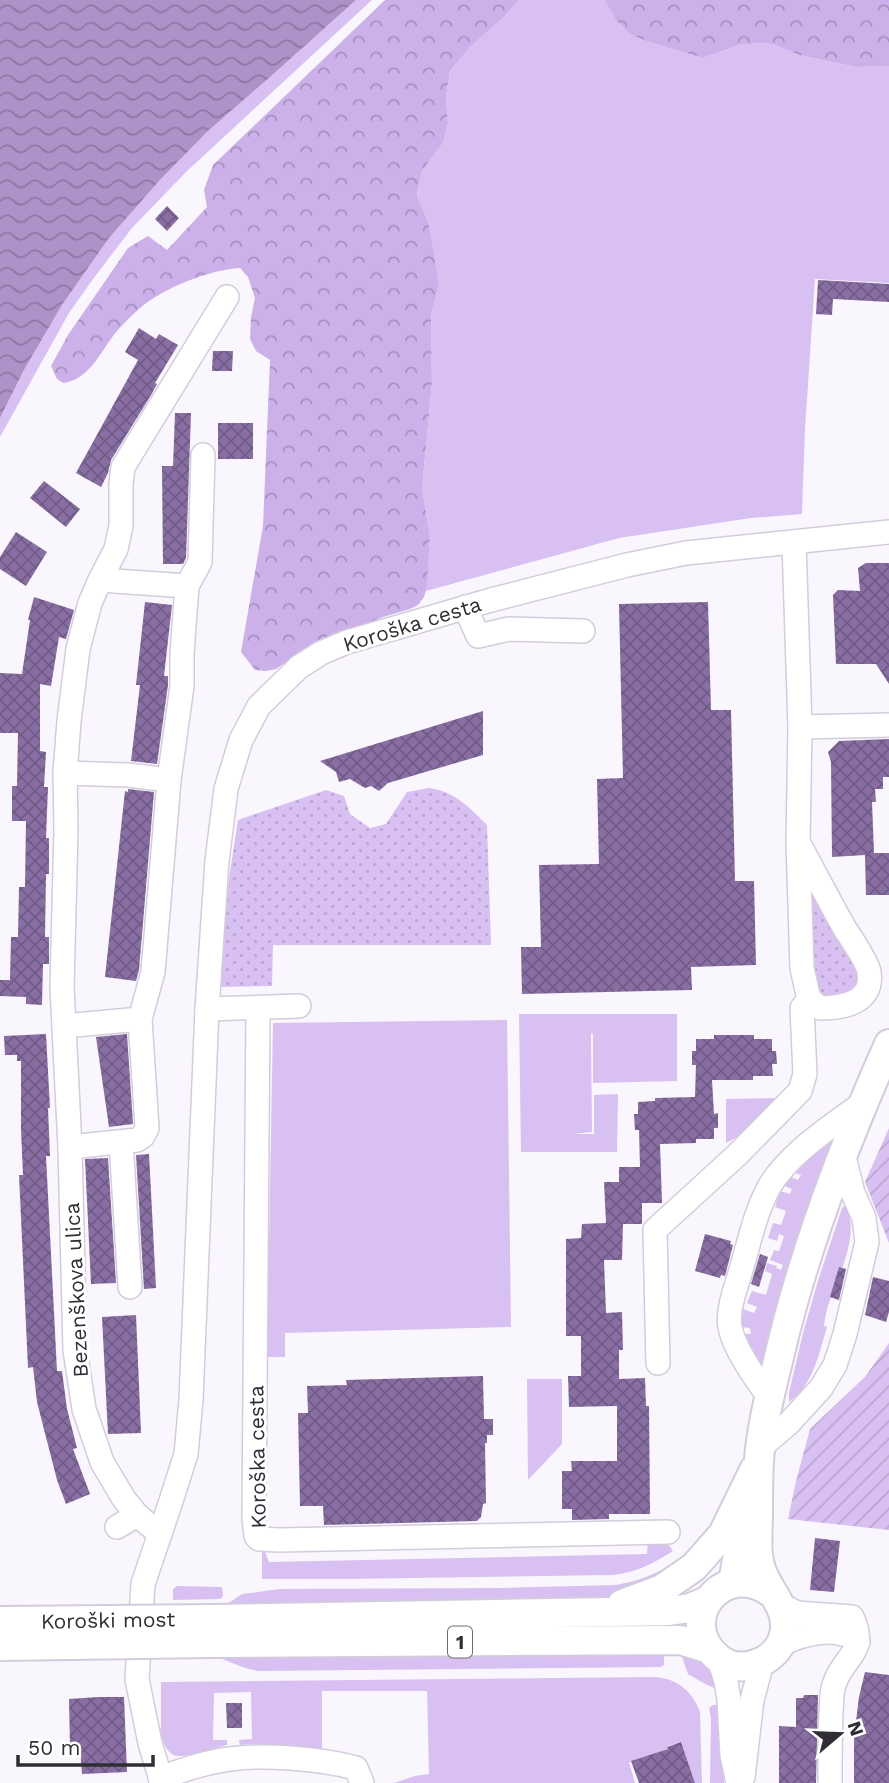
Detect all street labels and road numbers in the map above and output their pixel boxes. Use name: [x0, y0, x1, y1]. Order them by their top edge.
street label: Koroška cesta: [340, 591, 484, 657]
street label: Bezenškova ulica: [59, 1202, 93, 1378]
street label: Koroška cesta: [243, 1385, 271, 1529]
street label: Koroški most: [41, 1606, 176, 1634]
road number: 1: [448, 1626, 472, 1658]

